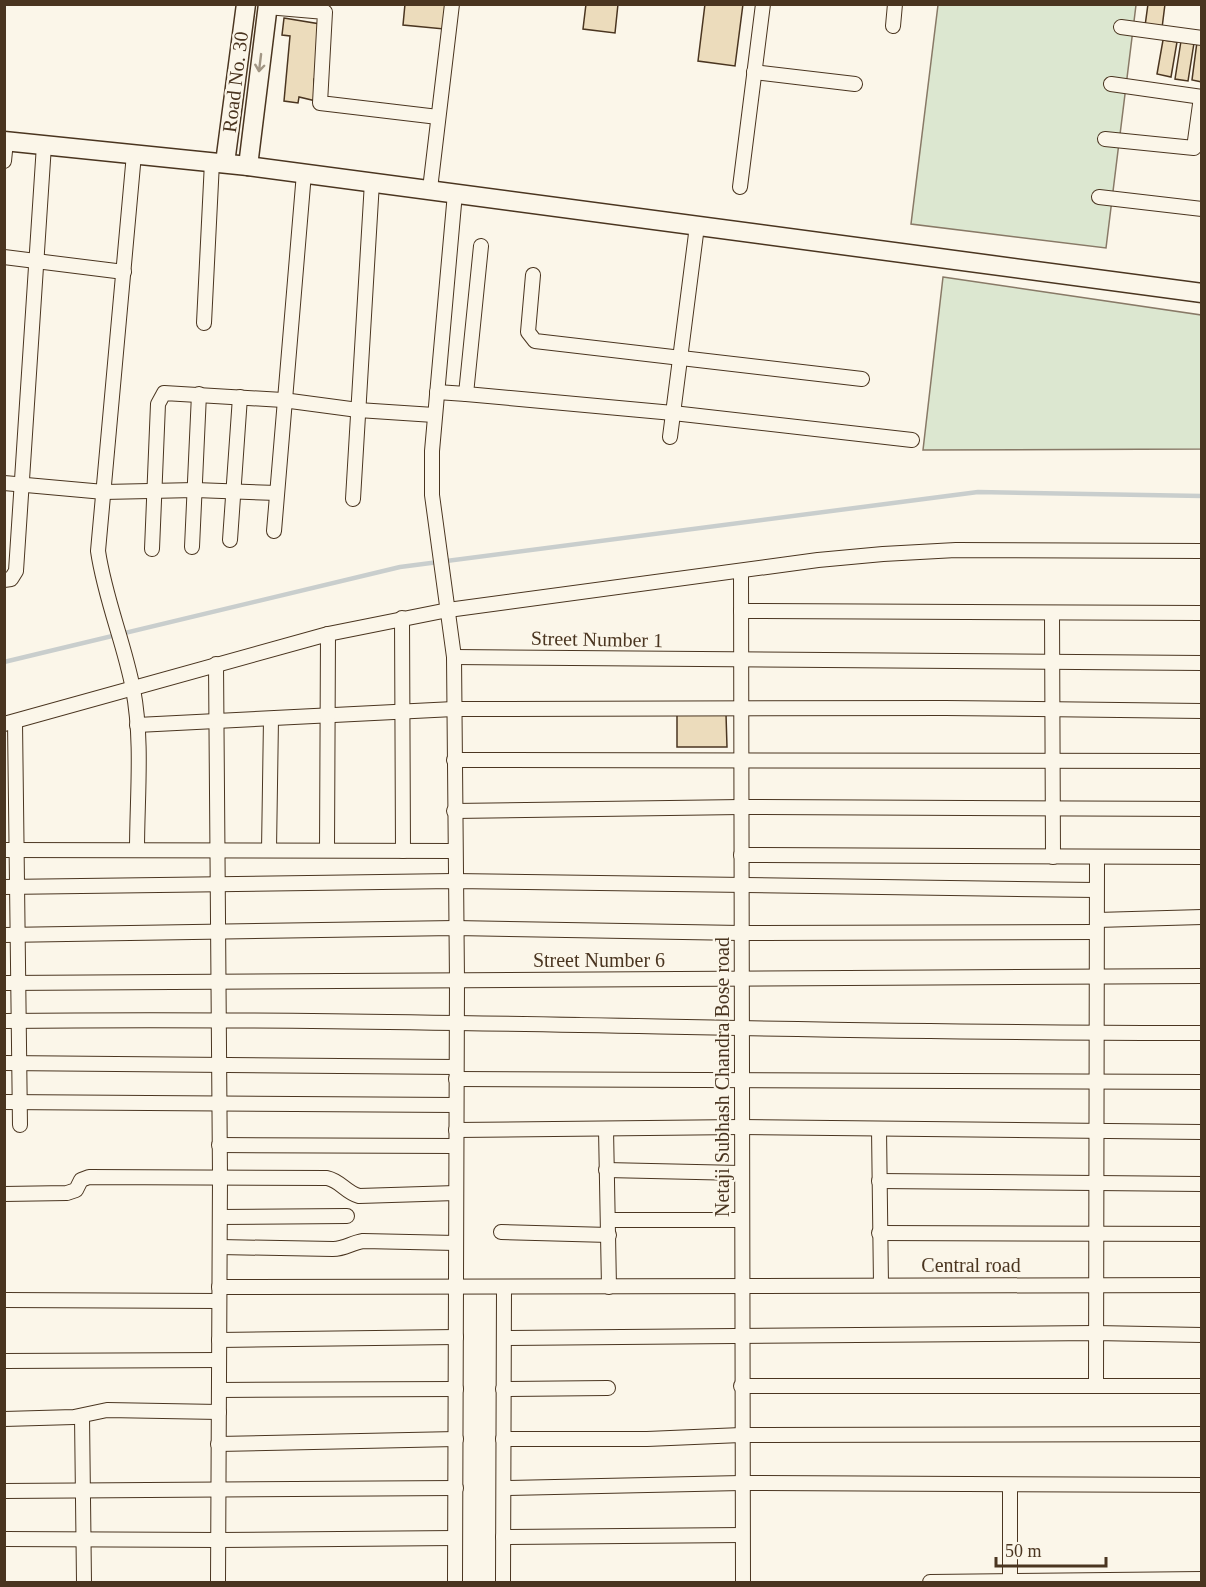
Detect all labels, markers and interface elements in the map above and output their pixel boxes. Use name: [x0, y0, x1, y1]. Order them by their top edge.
street label: Road No. 30: [218, 30, 252, 134]
one-way arrow: [255, 52, 266, 72]
street label: Street Number 1: [531, 627, 663, 651]
street label: Netaji Subhash Chandra Bose road: [711, 937, 734, 1217]
street label: Street Number 6: [533, 949, 665, 971]
street label: Central road: [921, 1254, 1021, 1276]
scale bar: [996, 1530, 1106, 1568]
text: 50 m: [1005, 1541, 1042, 1561]

